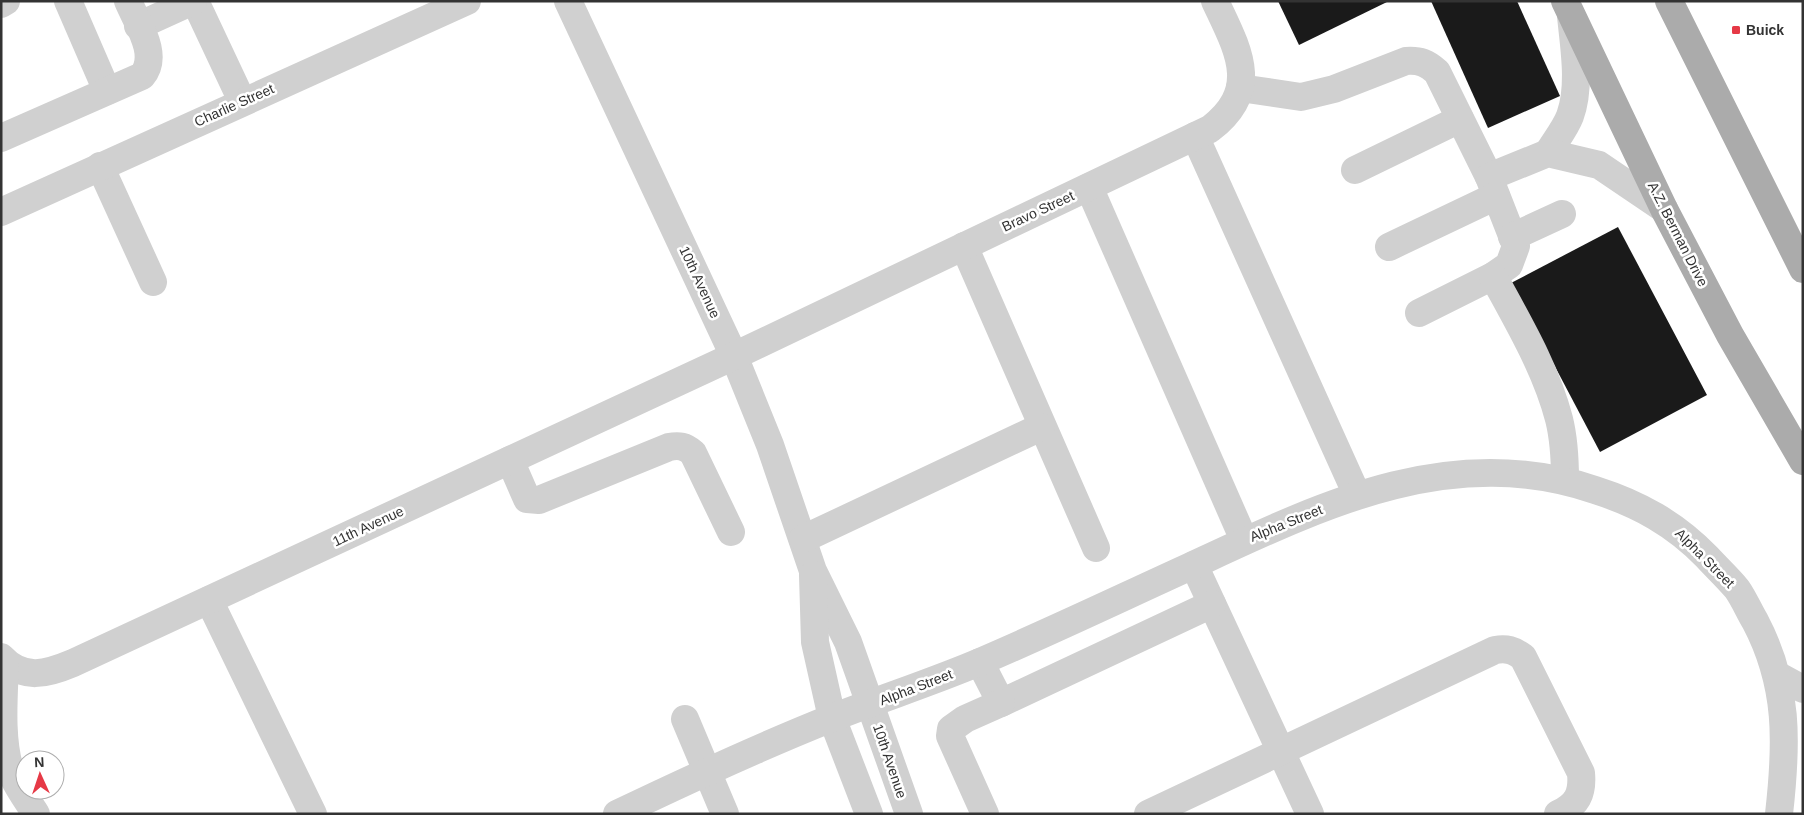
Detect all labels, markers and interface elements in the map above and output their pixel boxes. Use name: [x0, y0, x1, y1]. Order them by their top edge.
place label: Buick: [1746, 22, 1784, 38]
marker: Buick: [1730, 24, 1742, 36]
street label: Charlie Street: [192, 80, 276, 130]
street label: A.Z. Berman Drive: [1645, 179, 1711, 289]
street label: Bravo Street: [999, 187, 1077, 235]
street label: 10th Avenue: [676, 243, 724, 321]
street label: Alpha Street: [1247, 501, 1325, 545]
street label: 11th Avenue: [330, 502, 406, 549]
street label: Alpha Street: [1672, 525, 1738, 591]
street label: Alpha Street: [877, 666, 955, 708]
street label: 10th Avenue: [870, 722, 910, 800]
north arrow: [15, 750, 65, 800]
text: N: [34, 754, 45, 770]

